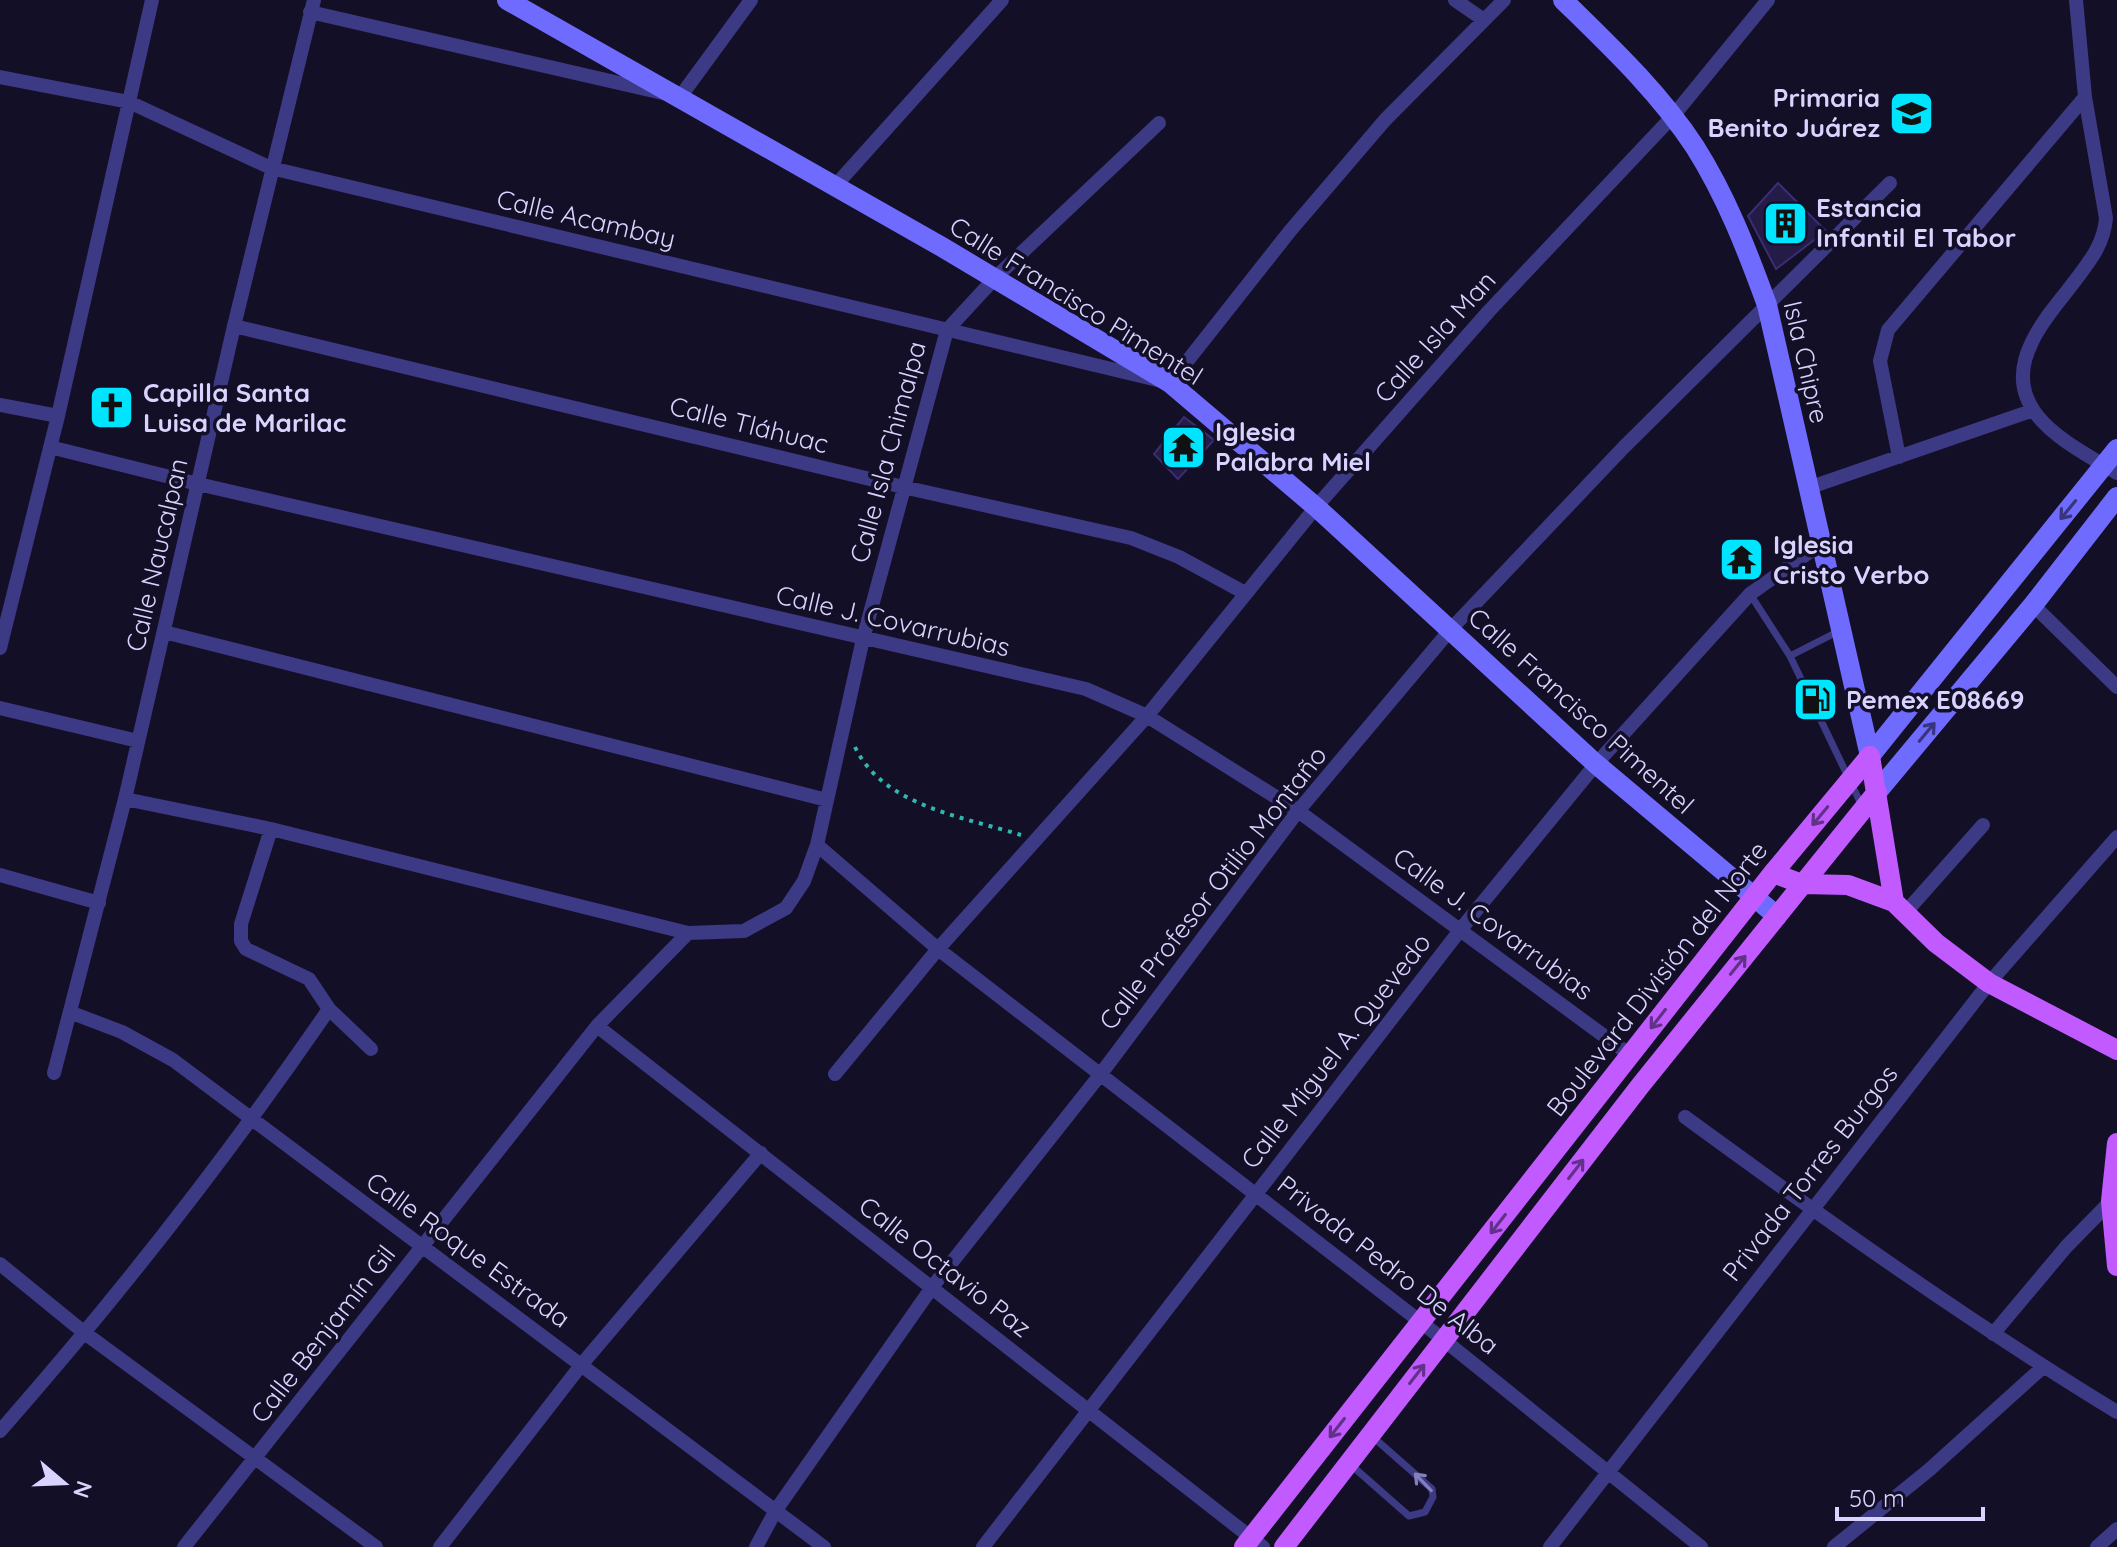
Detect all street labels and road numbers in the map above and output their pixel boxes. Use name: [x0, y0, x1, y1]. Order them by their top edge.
street label: Calle Acambay: [494, 182, 679, 255]
street label: Calle Francisco Pimentel: [943, 209, 1209, 392]
street label: Calle Isla Man: [1367, 264, 1502, 409]
street label: Isla Chipre: [1776, 297, 1837, 426]
street label: Calle Isla Chimalpa: [842, 337, 933, 566]
street label: Calle Tláhuac: [666, 389, 832, 460]
street label: Calle Naucalpan: [118, 455, 195, 655]
street label: Calle J. Covarrubias: [773, 578, 1013, 663]
street label: Calle Francisco Pimentel: [1462, 600, 1701, 821]
street label: Calle Profesor Otilio Montaño: [1092, 739, 1334, 1036]
street label: Boulevard División del Norte: [1539, 835, 1774, 1123]
street label: Calle J. Covarrubias: [1387, 840, 1600, 1007]
street label: Calle Miguel A. Quevedo: [1233, 926, 1438, 1175]
street label: Privada Torres Burgos: [1715, 1058, 1904, 1288]
street label: Calle Roque Estrada: [360, 1164, 577, 1335]
street label: Privada Pedro De Alba: [1271, 1168, 1506, 1361]
street label: Calle Octavio Paz: [852, 1189, 1038, 1344]
street label: Calle Benjamín Gil: [243, 1238, 402, 1429]

